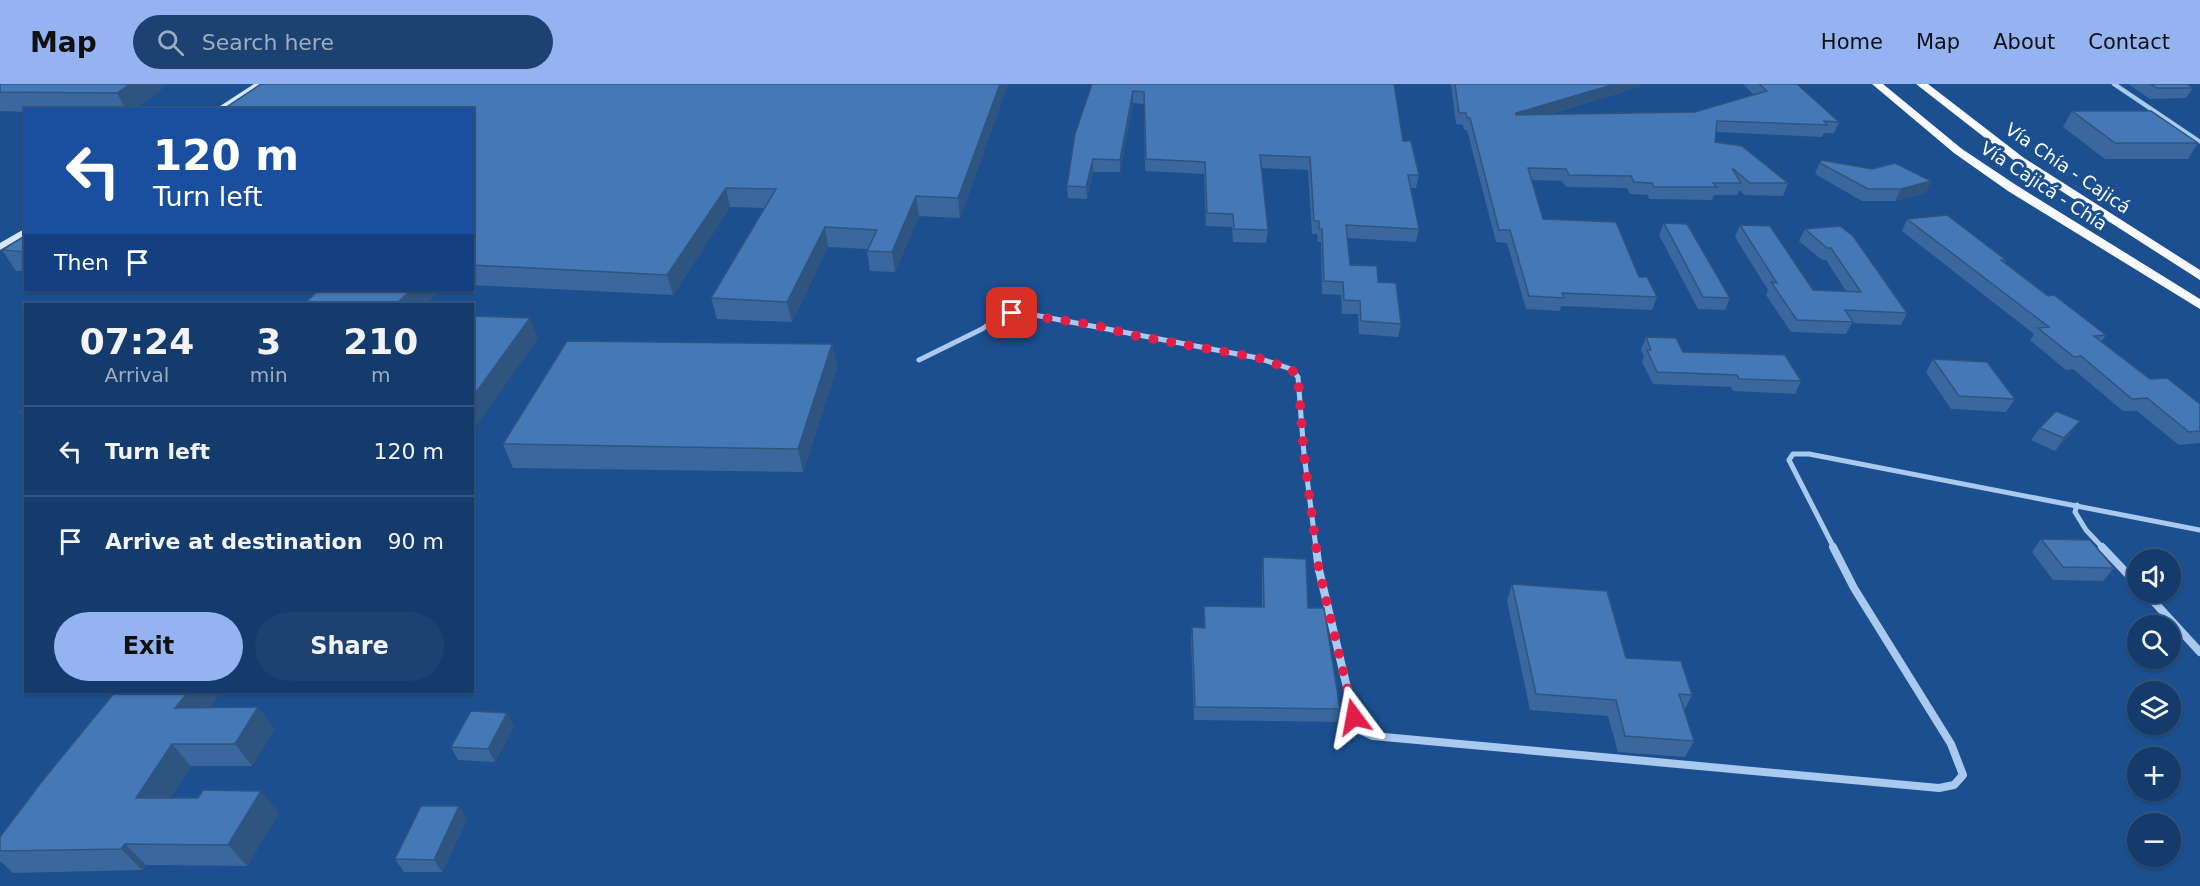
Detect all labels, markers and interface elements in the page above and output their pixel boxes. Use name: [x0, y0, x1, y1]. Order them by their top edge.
search box: [133, 15, 553, 69]
text: Map: [30, 26, 97, 59]
icon: search: [154, 26, 187, 59]
text: Search here: [202, 30, 334, 55]
text: Home: [1821, 30, 1883, 54]
text: Map: [1916, 30, 1960, 54]
text: About: [1993, 30, 2055, 54]
text: Contact: [2088, 30, 2170, 54]
street label: Vía Chía - Cajicá: [2001, 118, 2135, 218]
text: 120 m: [153, 131, 299, 180]
icon: left: [54, 132, 132, 210]
street label: Vía Cajicá - Chía: [1977, 137, 2111, 235]
text: Turn left: [153, 181, 263, 212]
icon: arrive: [121, 246, 154, 279]
text: Then: [54, 250, 109, 275]
pin: [986, 287, 1037, 338]
icon: arrive: [995, 296, 1028, 329]
text: 07:24: [80, 321, 194, 362]
text: 3: [256, 321, 281, 362]
text: 210: [343, 321, 418, 362]
text: Arrival: [104, 363, 169, 387]
text: min: [250, 363, 288, 387]
text: m: [371, 363, 391, 387]
icon: left: [54, 435, 87, 468]
text: Turn left: [105, 439, 210, 464]
text: 120 m: [374, 439, 444, 464]
icon: arrive: [54, 525, 87, 558]
text: Arrive at destination: [105, 529, 362, 554]
text: 90 m: [388, 529, 444, 554]
map controls: [2127, 549, 2181, 867]
button: sound: [2127, 549, 2181, 603]
button: Exit: [54, 612, 243, 681]
button: Share: [255, 612, 444, 681]
button: search: [2127, 615, 2181, 669]
button: layers: [2127, 681, 2181, 735]
position arrow: [1322, 685, 1386, 749]
button: +: [2127, 747, 2181, 801]
button: −: [2127, 813, 2181, 867]

